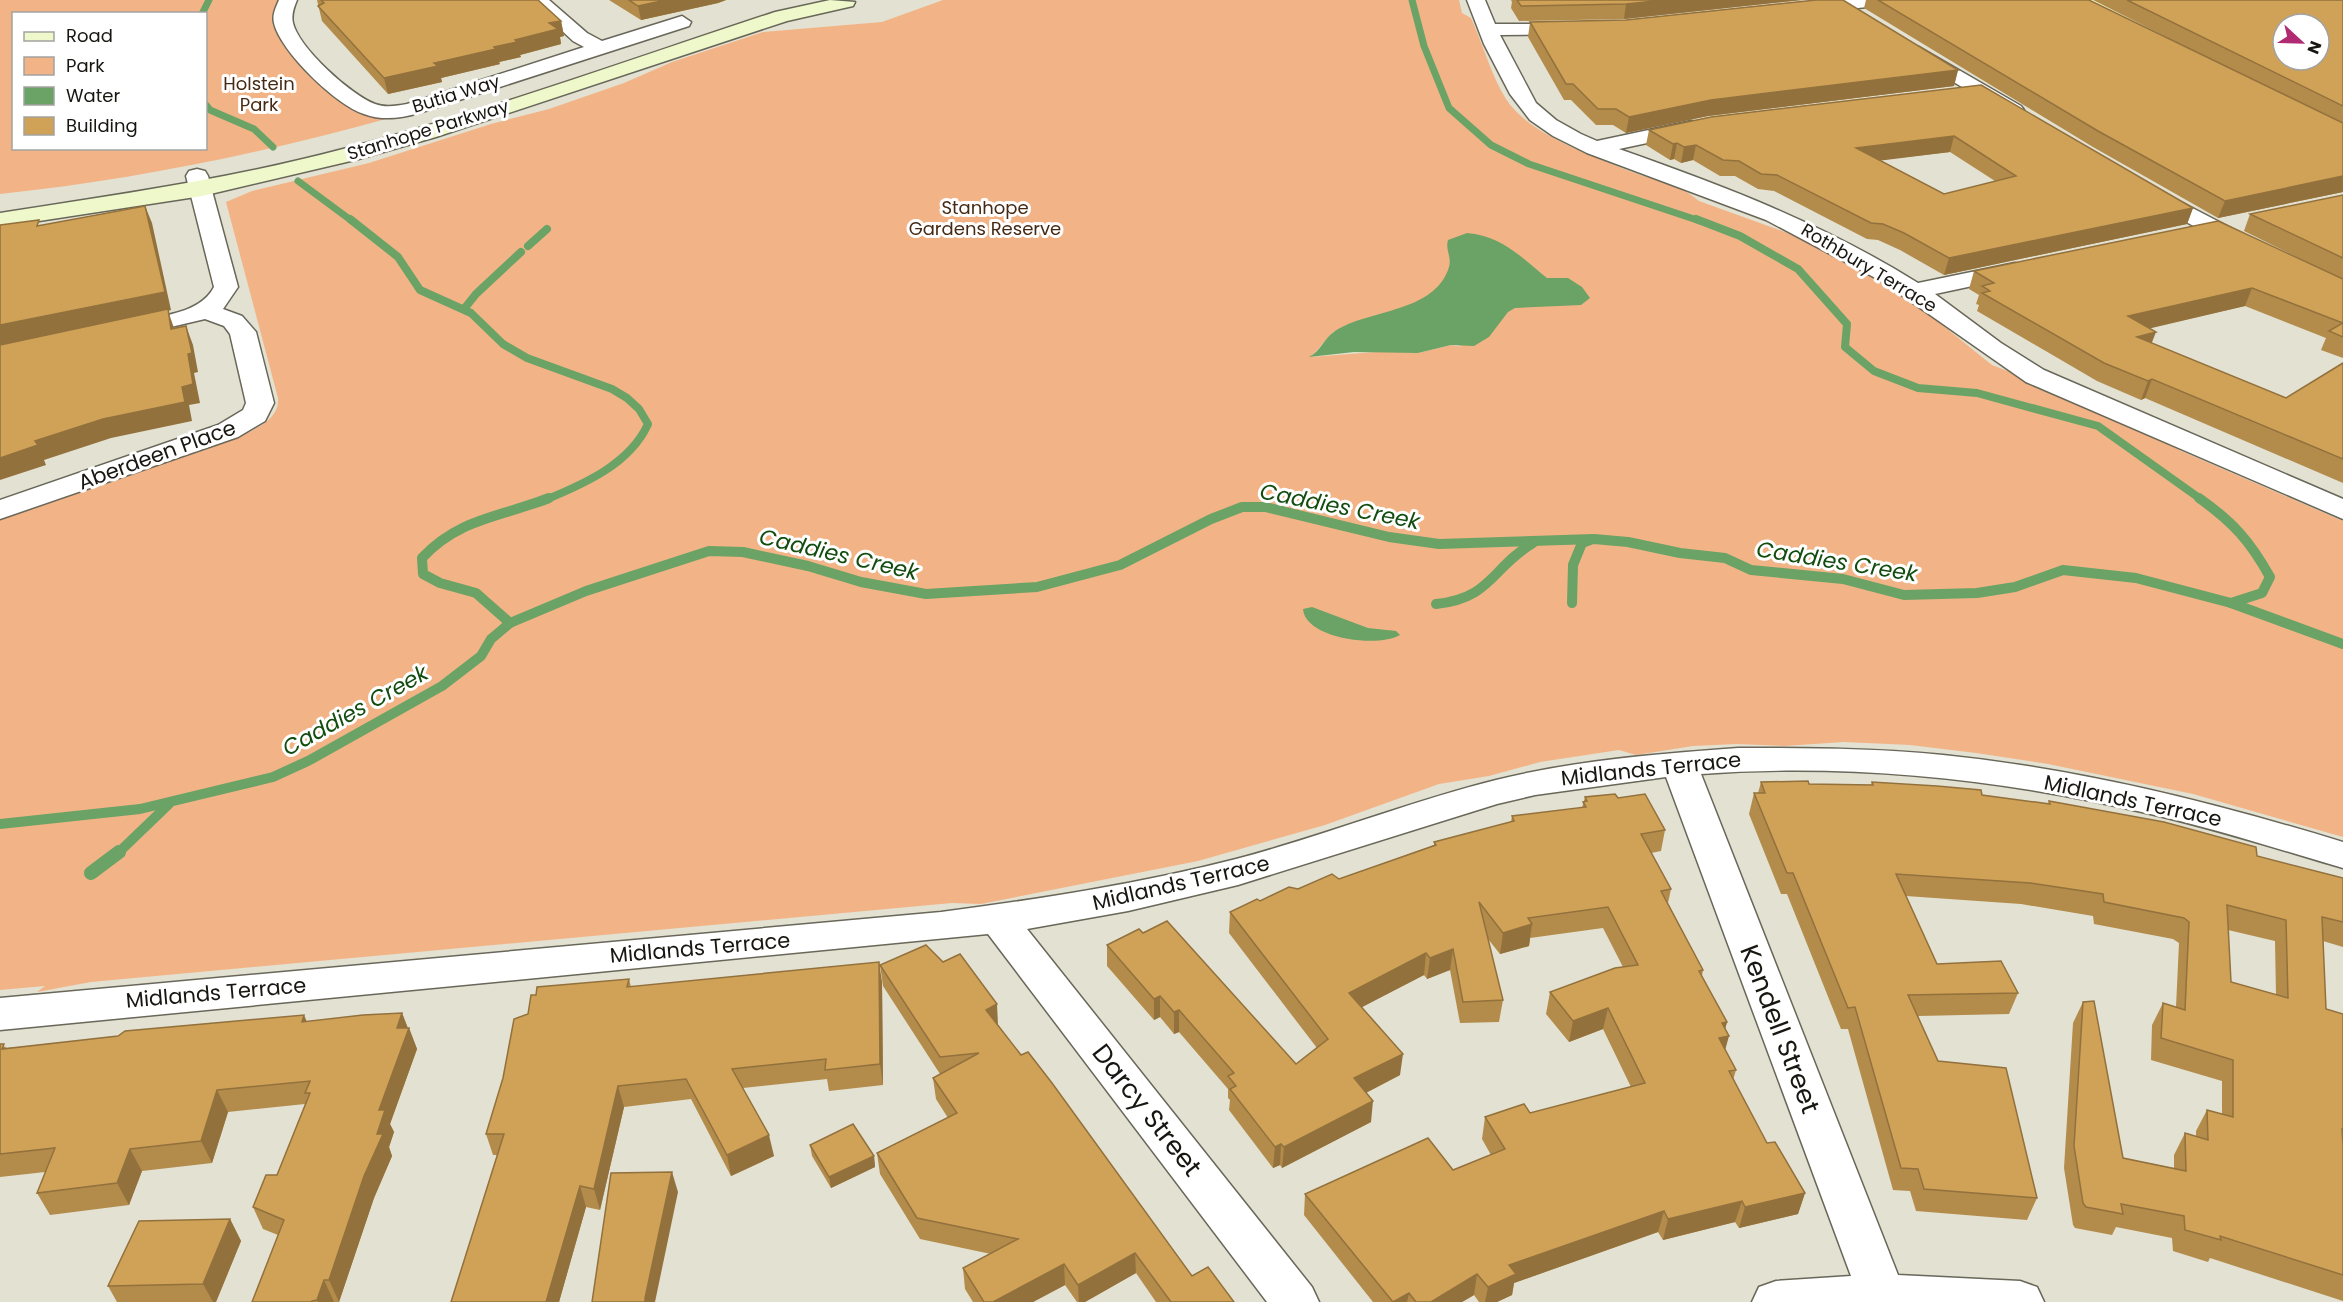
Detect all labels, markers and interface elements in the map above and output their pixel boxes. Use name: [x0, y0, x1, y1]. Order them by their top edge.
legend: [12, 12, 207, 150]
north arrow: [2271, 12, 2331, 72]
text: Road: [66, 23, 113, 48]
text: N: [2302, 38, 2327, 57]
text: Park: [66, 53, 105, 78]
street label: Butia Way: [409, 68, 503, 119]
park label: Holstein Park: [223, 71, 295, 117]
text: Water: [66, 83, 120, 108]
street label: Stanhope Parkway: [344, 93, 512, 166]
text: Building: [66, 113, 138, 138]
park label: Stanhope Gardens Reserve: [909, 195, 1061, 241]
street label: Rothbury Terrace: [1797, 217, 1942, 318]
street label: Aberdeen Place: [74, 413, 240, 497]
water label: Caddies Creek: [1257, 476, 1424, 538]
water label: Caddies Creek: [756, 521, 923, 588]
water label: Caddies Creek: [1754, 533, 1921, 590]
water label: Caddies Creek: [277, 657, 435, 763]
street label: Midlands Terrace: [1559, 745, 1742, 792]
street label: Midlands Terrace: [2042, 768, 2225, 834]
street label: Midlands Terrace: [1089, 848, 1272, 917]
street label: Midlands Terrace: [609, 925, 791, 970]
street label: Kendell Street: [1731, 940, 1829, 1118]
street label: Midlands Terrace: [125, 970, 307, 1015]
street label: Darcy Street: [1084, 1036, 1210, 1184]

